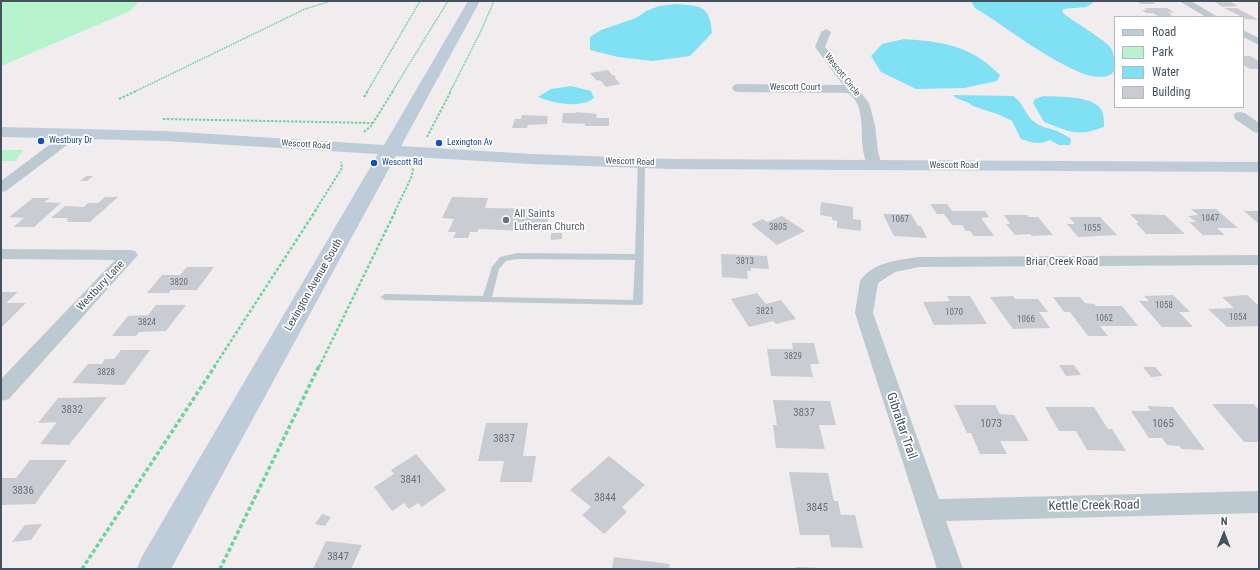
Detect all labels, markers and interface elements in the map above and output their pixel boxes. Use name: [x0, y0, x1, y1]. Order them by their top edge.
legend: [1114, 16, 1244, 108]
text: Road: [1152, 25, 1176, 39]
text: Park: [1152, 45, 1173, 59]
street label: Wescott Circle: [822, 51, 862, 99]
text: Water: [1152, 65, 1180, 79]
street label: Wescott Court: [770, 83, 820, 93]
text: Building: [1152, 85, 1190, 99]
marker: Westbury Dr: [36, 136, 46, 146]
place label: Westbury Dr: [49, 136, 92, 146]
street label: Wescott Road: [281, 138, 331, 152]
marker: Lexington Av: [434, 138, 444, 148]
place label: Lexington Av: [447, 138, 493, 148]
street label: Wescott Road: [605, 156, 655, 168]
marker: Wescott Rd: [369, 158, 379, 168]
place label: Wescott Rd: [382, 158, 422, 168]
street label: Wescott Road: [929, 161, 979, 171]
place label: All Saints Lutheran Church: [514, 207, 585, 233]
house number: 1047: [1201, 214, 1219, 224]
marker: All Saints Lutheran Church: [501, 215, 511, 225]
house number: 1067: [891, 215, 909, 225]
house number: 3805: [769, 223, 787, 233]
house number: 1055: [1083, 224, 1101, 234]
street label: Lexington Avenue South: [282, 237, 346, 333]
street label: Briar Creek Road: [1026, 255, 1098, 269]
house number: 3813: [736, 257, 754, 267]
street label: Westbury Lane: [74, 258, 128, 314]
house number: 3820: [170, 278, 188, 288]
house number: 1058: [1155, 301, 1173, 311]
house number: 3821: [756, 307, 774, 317]
house number: 1070: [945, 308, 963, 318]
house number: 1054: [1229, 313, 1247, 323]
house number: 1062: [1095, 314, 1113, 324]
house number: 1066: [1017, 315, 1035, 325]
house number: 3824: [138, 318, 156, 328]
house number: 3829: [784, 352, 802, 362]
house number: 3828: [97, 368, 115, 378]
street label: Gibraltar Trail: [882, 391, 920, 461]
house number: 3832: [61, 403, 83, 417]
house number: 3837: [793, 406, 815, 420]
house number: 1073: [980, 417, 1002, 431]
house number: 1065: [1152, 417, 1174, 431]
house number: 3837: [493, 432, 515, 446]
house number: 3841: [400, 473, 422, 487]
house number: 3836: [12, 484, 34, 498]
house number: 3844: [594, 491, 616, 505]
street label: Kettle Creek Road: [1048, 497, 1140, 515]
house number: 3845: [806, 501, 828, 515]
north arrow: [1204, 514, 1244, 554]
text: N: [1221, 515, 1228, 528]
house number: 3847: [327, 550, 349, 564]

